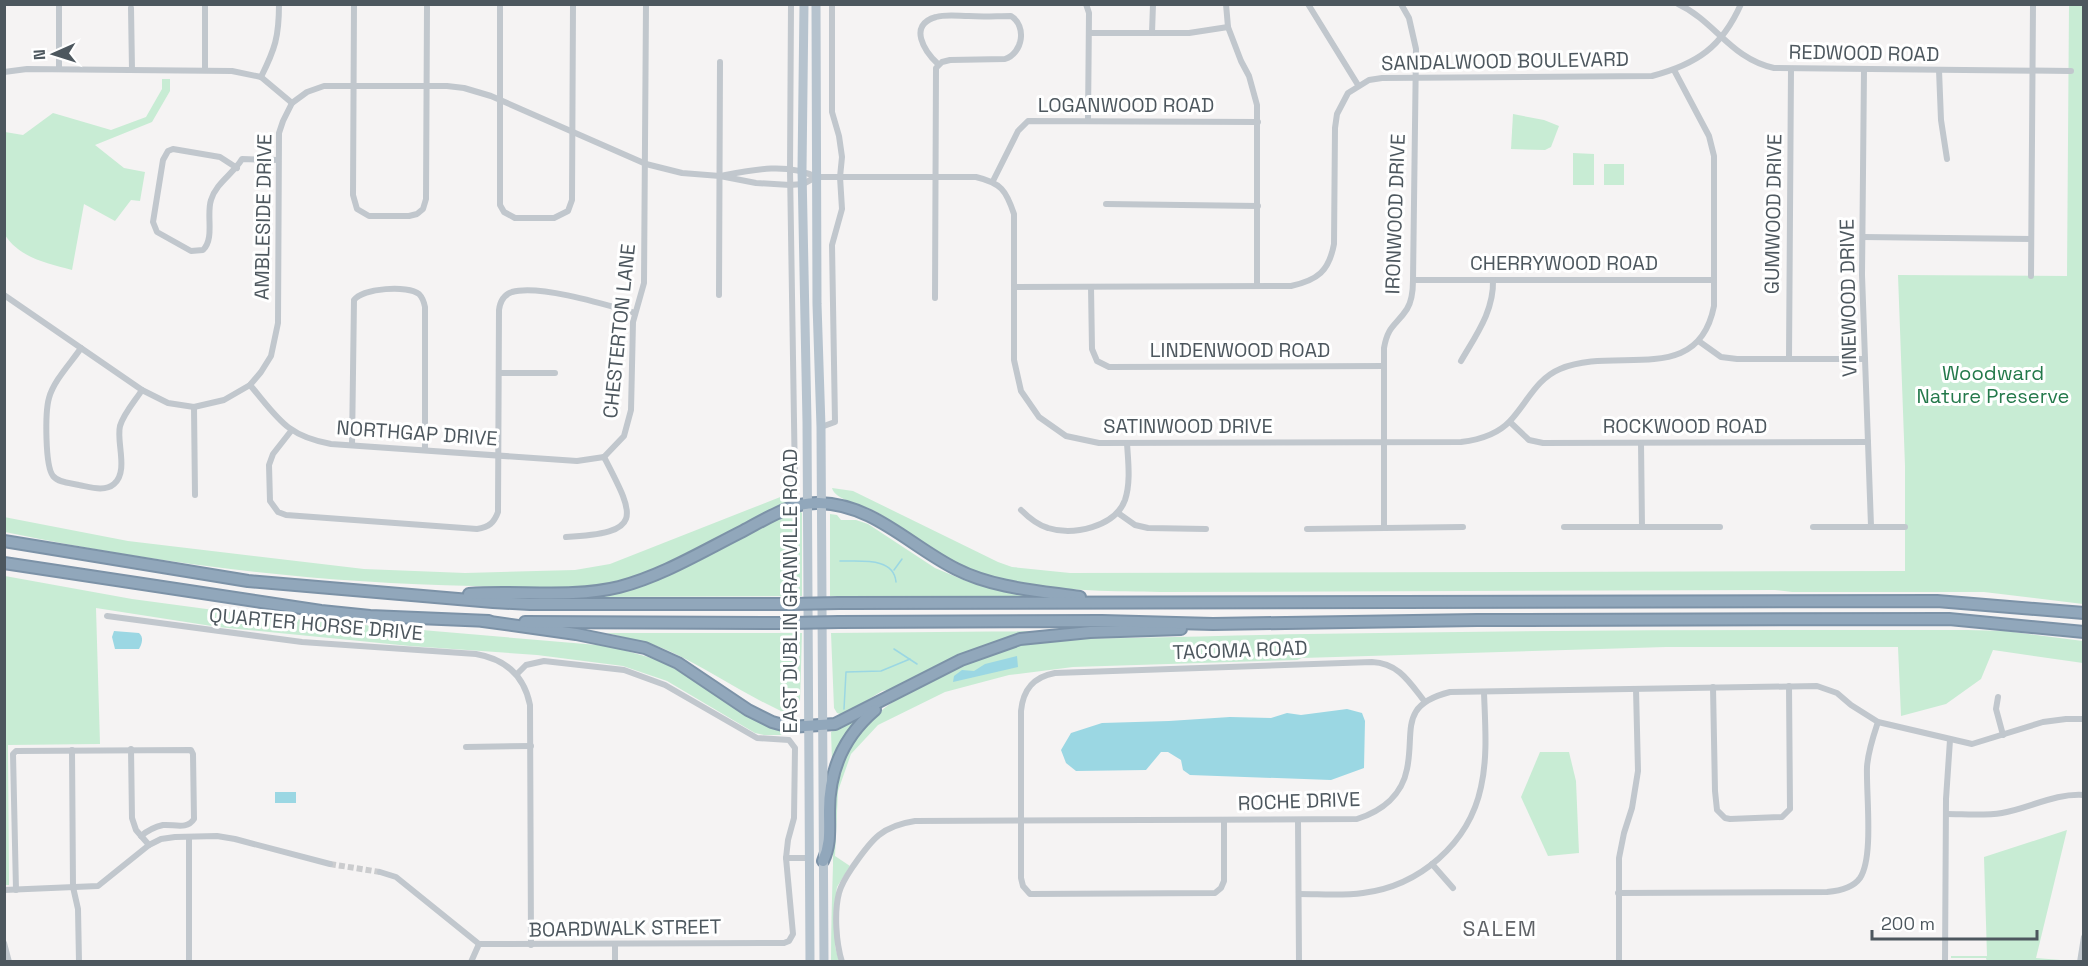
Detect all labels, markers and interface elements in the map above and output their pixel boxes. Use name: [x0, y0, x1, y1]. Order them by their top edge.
north arrow: [24, 24, 84, 84]
street label: REDWOOD ROAD: [1788, 39, 1940, 67]
street label: SANDALWOOD BOULEVARD: [1381, 46, 1629, 76]
text: N: [29, 49, 50, 61]
street label: LOGANWOOD ROAD: [1038, 92, 1214, 118]
street label: IRONWOOD DRIVE: [1379, 133, 1411, 295]
street label: AMBLESIDE DRIVE: [249, 134, 277, 300]
street label: GUMWOOD DRIVE: [1759, 134, 1787, 294]
street label: VINEWOOD DRIVE: [1834, 219, 1862, 377]
street label: CHESTERTON LANE: [597, 242, 641, 420]
street label: CHERRYWOOD ROAD: [1470, 250, 1658, 276]
street label: LINDENWOOD ROAD: [1150, 337, 1330, 363]
park label: Woodward Nature Preserve: [1917, 360, 2069, 409]
street label: SATINWOOD DRIVE: [1103, 413, 1273, 439]
street label: ROCKWOOD ROAD: [1603, 413, 1767, 439]
street label: NORTHGAP DRIVE: [336, 414, 498, 452]
street label: EAST DUBLIN GRANVILLE ROAD: [777, 449, 803, 733]
street label: QUARTER HORSE DRIVE: [208, 602, 424, 646]
street label: TACOMA ROAD: [1172, 635, 1308, 665]
street label: ROCHE DRIVE: [1237, 786, 1361, 816]
scale bar: [1872, 903, 2037, 941]
text: 200 m: [1881, 912, 1935, 935]
street label: BOARDWALK STREET: [528, 913, 722, 943]
district label: SALEM: [1463, 915, 1538, 942]

